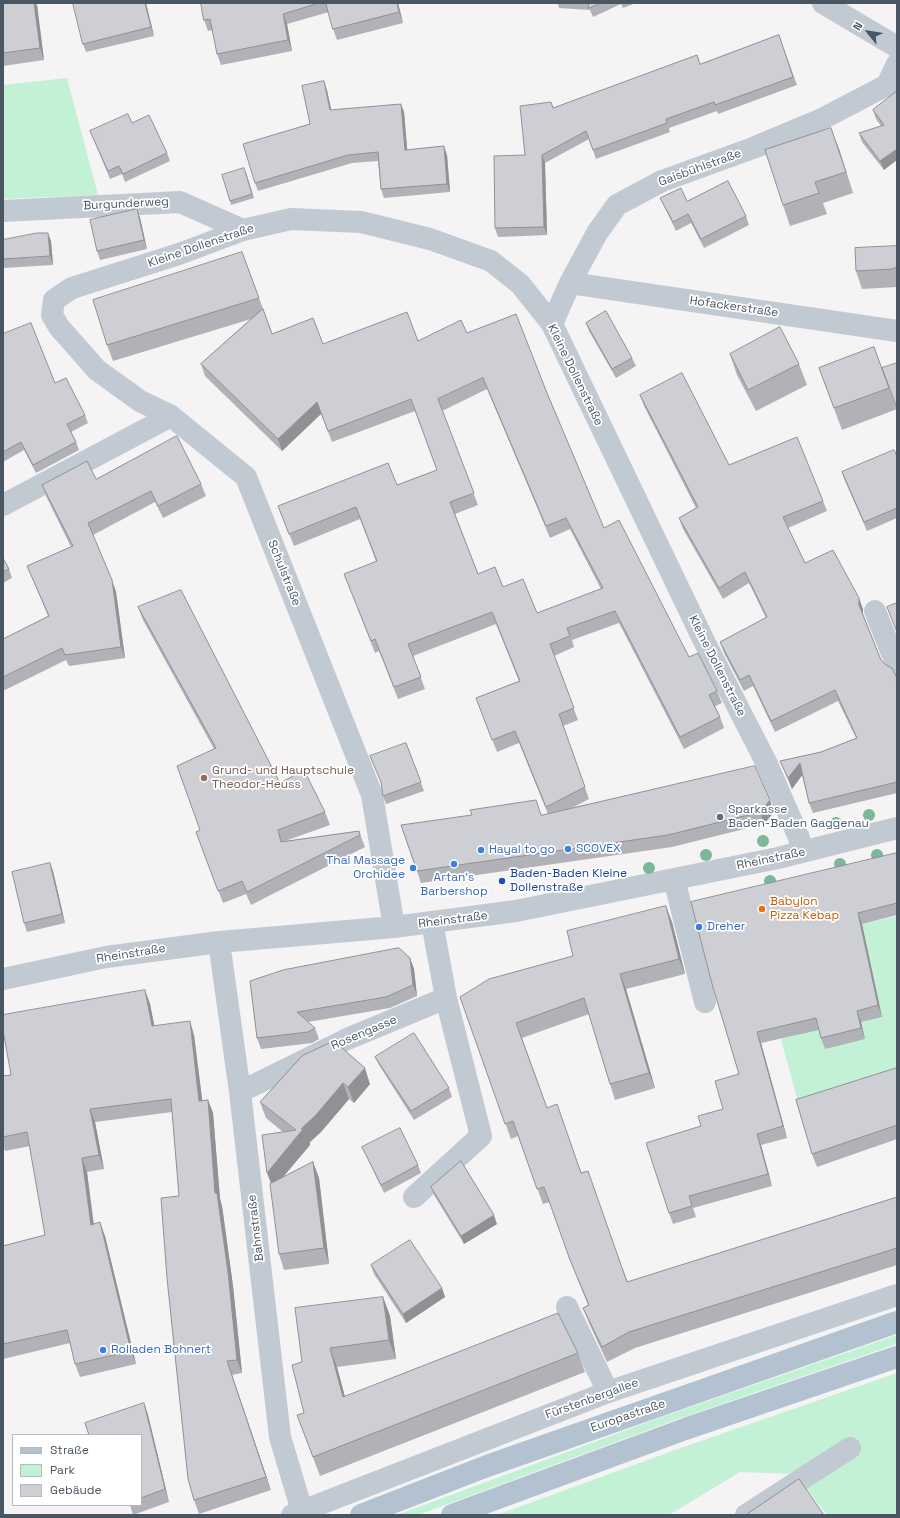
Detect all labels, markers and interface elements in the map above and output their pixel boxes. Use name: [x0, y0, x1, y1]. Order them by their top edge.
north arrow: [848, 12, 888, 52]
text: N: [850, 19, 866, 33]
street label: Gaisbühlstraße: [657, 146, 743, 190]
street label: Burgunderweg: [83, 195, 169, 213]
street label: Kleine Dollenstraße: [146, 221, 256, 271]
street label: Hofackerstraße: [689, 294, 779, 320]
street label: Kleine Dollenstraße: [544, 322, 606, 428]
street label: Schulstraße: [264, 538, 304, 608]
street label: Kleine Dollenstraße: [685, 613, 749, 719]
place label: Grund- und Hauptschule Theodor-Heuss: [212, 764, 354, 792]
marker: Grund- und Hauptschule Theodor-Heuss: [199, 773, 209, 783]
place label: Sparkasse Baden-Baden Gaggenau: [728, 803, 869, 831]
marker: Sparkasse Baden-Baden Gaggenau: [715, 812, 725, 822]
place label: SCOVEX: [576, 842, 621, 856]
place label: Hayal to go: [489, 843, 555, 857]
marker: SCOVEX: [563, 844, 573, 854]
marker: Hayal to go: [476, 845, 486, 855]
street label: Rheinstraße: [735, 845, 807, 873]
place label: Thai Massage Orchidee: [326, 854, 405, 882]
marker: Artan's Barbershop: [449, 859, 459, 869]
marker: Thai Massage Orchidee: [408, 863, 418, 873]
place label: Baden-Baden Kleine Dollenstraße: [510, 867, 627, 895]
place label: Artan's Barbershop: [420, 871, 488, 899]
marker: Baden-Baden Kleine Dollenstraße: [497, 876, 507, 886]
place label: Babylon Pizza Kebap: [770, 895, 839, 923]
marker: Babylon Pizza Kebap: [757, 904, 767, 914]
street label: Rheinstraße: [417, 909, 489, 931]
place label: Dreher: [707, 920, 745, 934]
marker: Dreher: [694, 922, 704, 932]
street label: Rheinstraße: [95, 941, 167, 967]
street label: Rosengasse: [329, 1013, 399, 1053]
street label: Bahnstraße: [245, 1194, 267, 1262]
place label: Rolladen Bohnert: [111, 1343, 211, 1357]
marker: Rolladen Bohnert: [98, 1345, 108, 1355]
street label: Fürstenbergallee: [543, 1375, 641, 1423]
street label: Europastraße: [589, 1396, 667, 1436]
legend: [12, 1434, 142, 1506]
text: Straße: [50, 1442, 89, 1458]
text: Park: [50, 1462, 75, 1478]
text: Gebäude: [50, 1482, 102, 1498]

